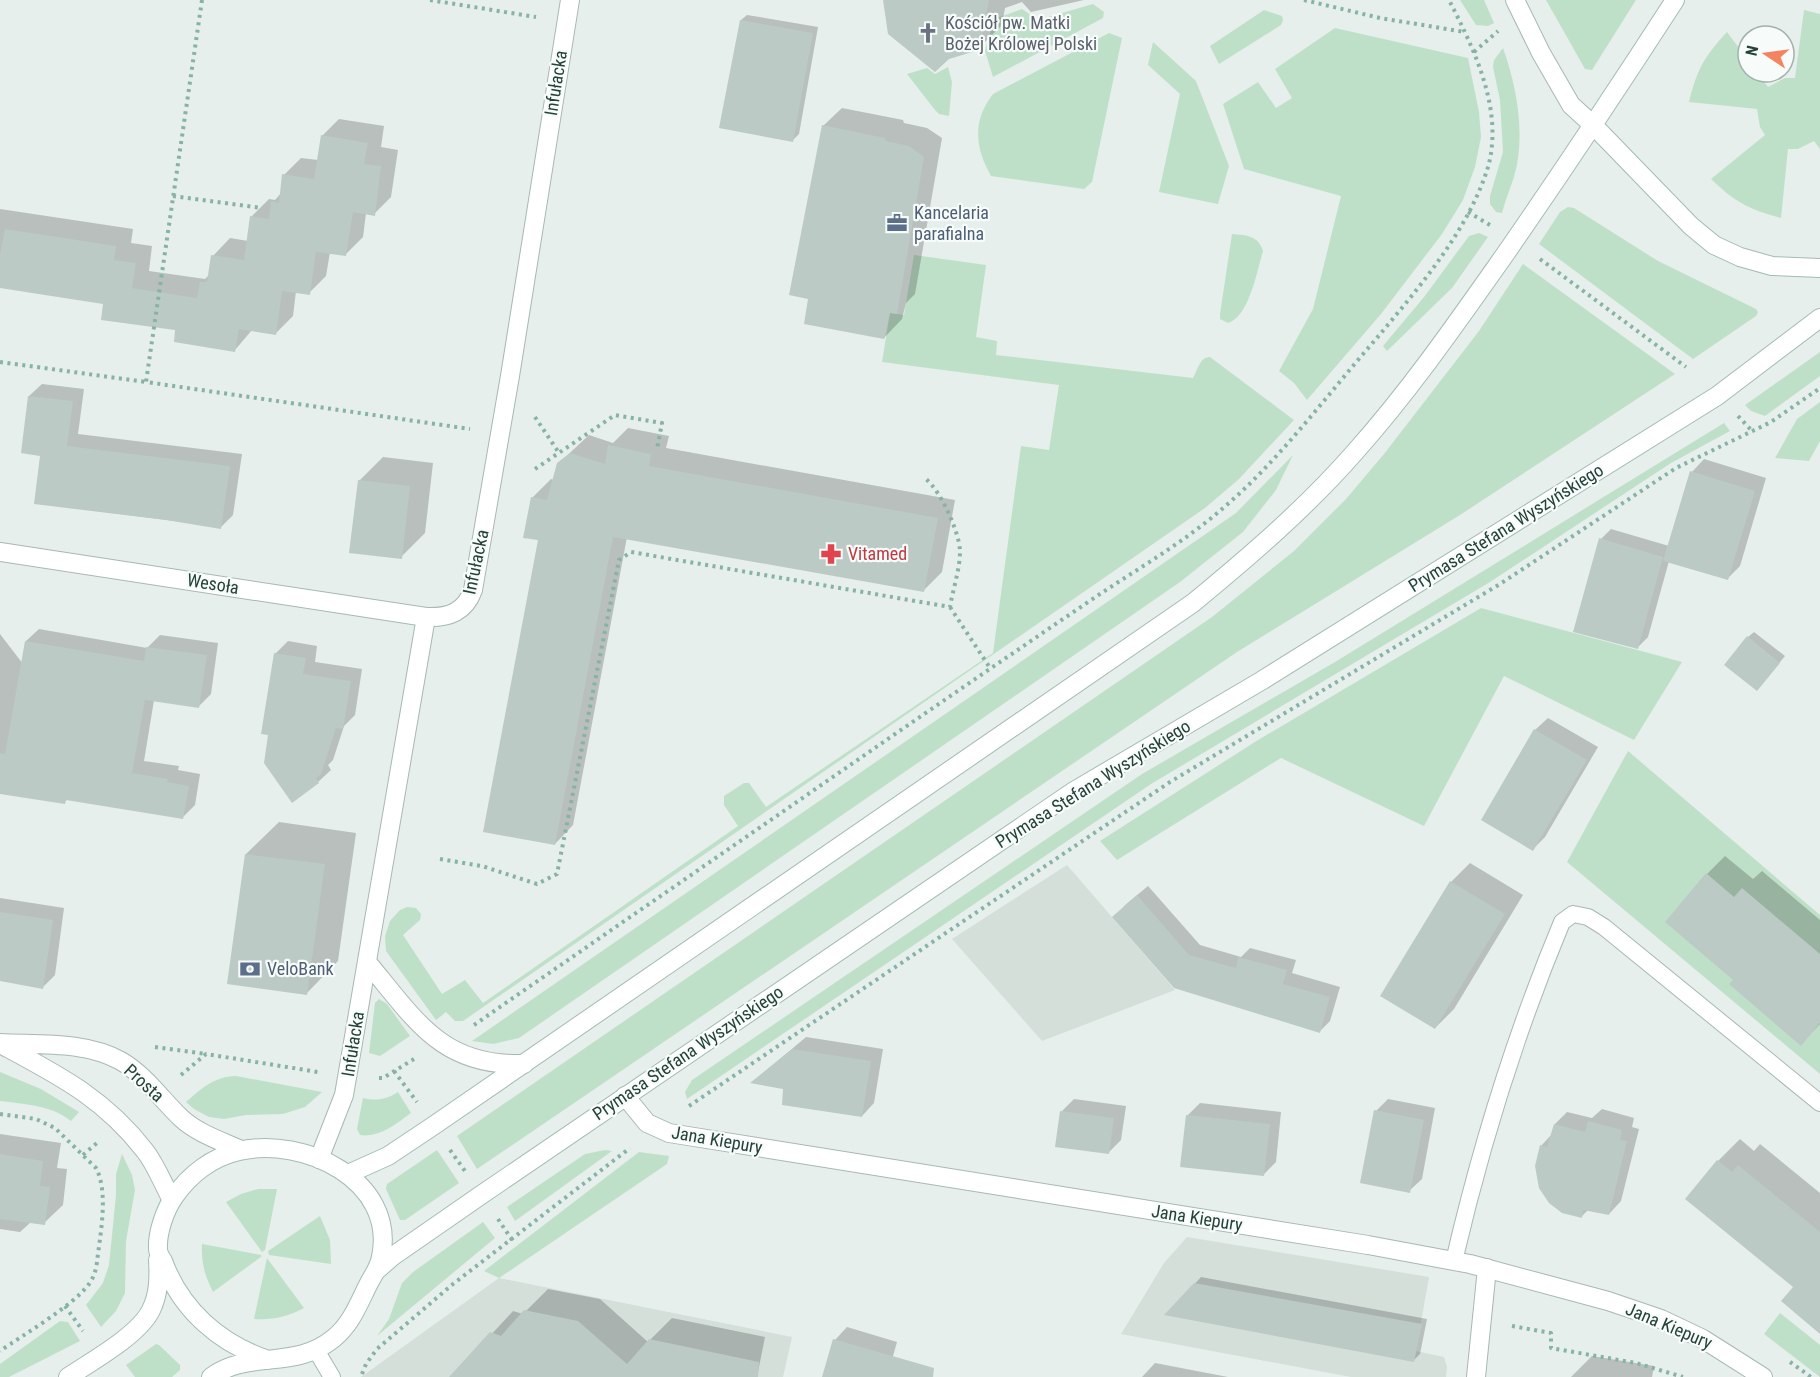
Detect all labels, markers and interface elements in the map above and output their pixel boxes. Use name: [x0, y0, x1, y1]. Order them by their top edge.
place label: Kościół pw. Matki Bożej Królowej Polski: [945, 12, 1097, 54]
church icon: Kościół pw. Matki Bożej Królowej Polski: [916, 21, 940, 45]
north arrow: [1736, 24, 1796, 84]
text: N: [1742, 44, 1762, 58]
street label: Infułacka: [540, 49, 571, 117]
place label: Kancelaria parafialna: [914, 202, 989, 244]
office icon: Kancelaria parafialna: [885, 211, 909, 235]
street label: Prymasa Stefana Wyszyńskiego: [1405, 459, 1607, 596]
street label: Infułacka: [458, 528, 493, 596]
pharmacy icon: Vitamed: [819, 542, 843, 566]
place label: Vitamed: [848, 543, 907, 564]
street label: Wesoła: [186, 569, 241, 598]
street label: Prymasa Stefana Wyszyńskiego: [992, 715, 1194, 852]
bank icon: VeloBank: [238, 957, 262, 981]
place label: VeloBank: [267, 958, 334, 979]
street label: Prymasa Stefana Wyszyńskiego: [588, 981, 787, 1124]
street label: Infułacka: [337, 1010, 368, 1078]
street label: Prosta: [120, 1059, 169, 1106]
street label: Jana Kiepury: [670, 1121, 765, 1158]
street label: Jana Kiepury: [1150, 1200, 1245, 1235]
street label: Jana Kiepury: [1623, 1298, 1716, 1353]

